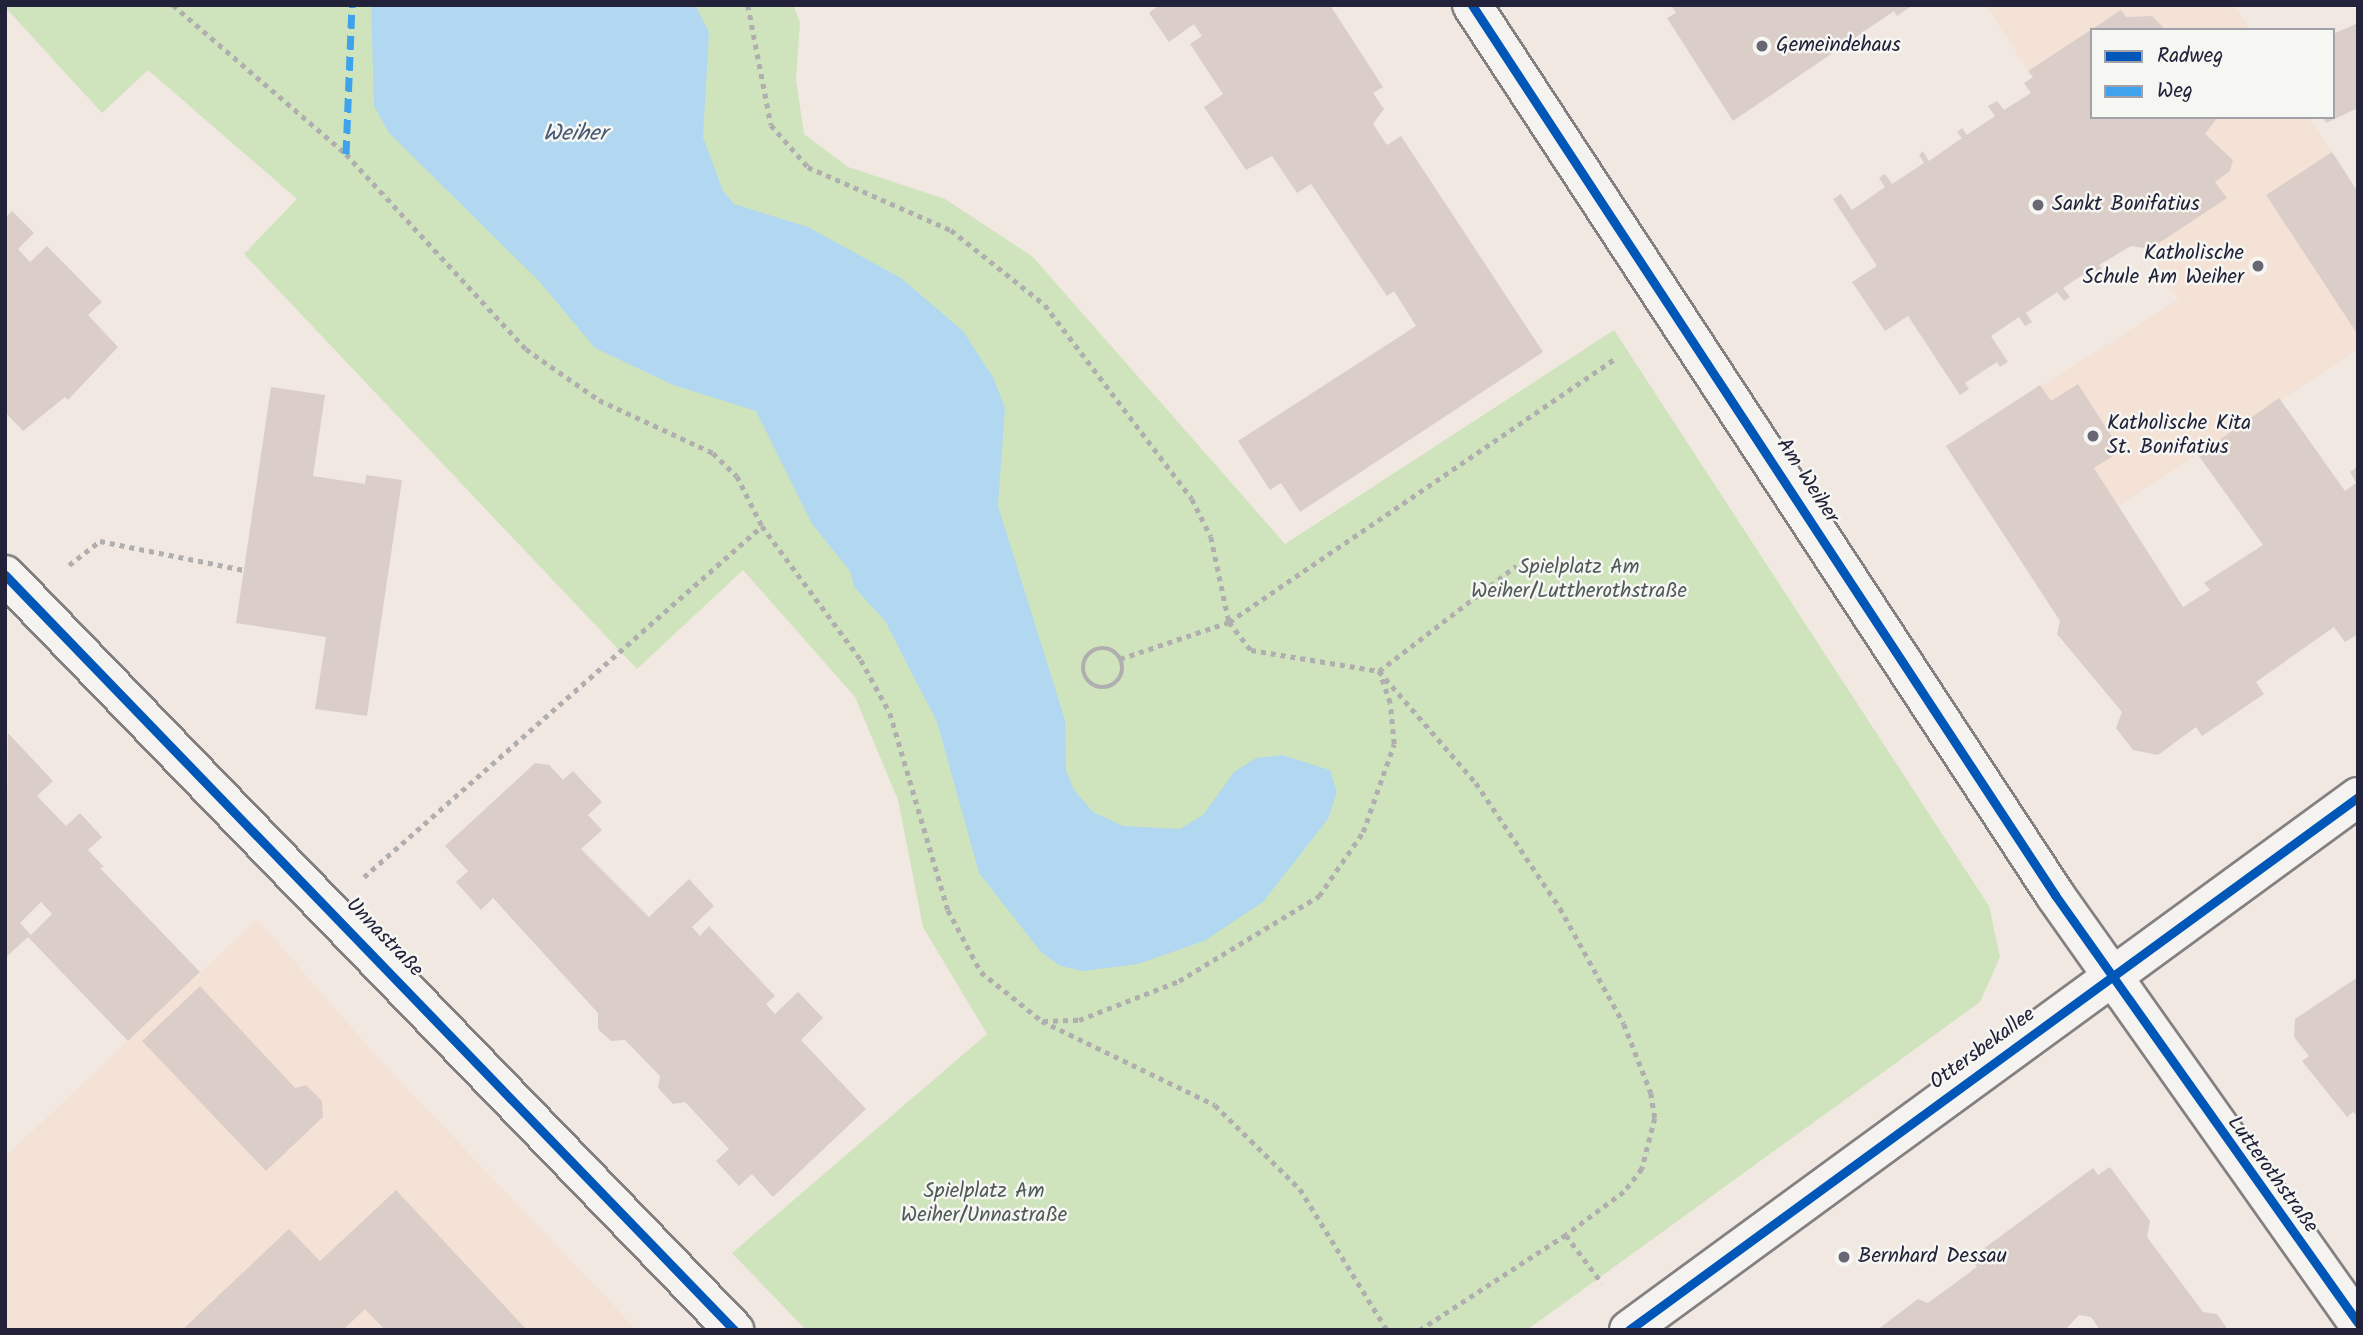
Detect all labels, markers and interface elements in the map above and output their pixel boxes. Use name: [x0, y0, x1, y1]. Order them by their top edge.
legend: [2090, 28, 2335, 119]
place label: Gemeindehaus: [1776, 33, 1901, 59]
marker: Gemeindehaus: [1754, 38, 1770, 54]
text: Radweg: [2157, 40, 2223, 73]
text: Weg: [2157, 75, 2193, 108]
water label: Weiher: [543, 120, 607, 148]
place label: Sankt Bonifatius: [2052, 192, 2200, 218]
marker: Sankt Bonifatius: [2030, 197, 2046, 213]
place label: Katholische Schule Am Weiher: [2083, 241, 2244, 291]
marker: Katholische Schule Am Weiher: [2250, 258, 2266, 274]
place label: Katholische Kita St. Bonifatius: [2107, 411, 2251, 461]
marker: Katholische Kita St. Bonifatius: [2085, 428, 2101, 444]
street label: Am Weiher: [1770, 434, 1844, 528]
park label: Spielplatz Am Weiher/Luttherothstraße: [1471, 555, 1687, 605]
street label: Unnastraße: [340, 893, 428, 983]
street label: Ottersbekallee: [1926, 1002, 2040, 1096]
street label: Lutterothstraße: [2221, 1111, 2323, 1239]
park label: Spielplatz Am Weiher/Unnastraße: [901, 1179, 1067, 1229]
place label: Bernhard Dessau: [1858, 1244, 2007, 1270]
marker: Bernhard Dessau: [1836, 1249, 1852, 1265]

